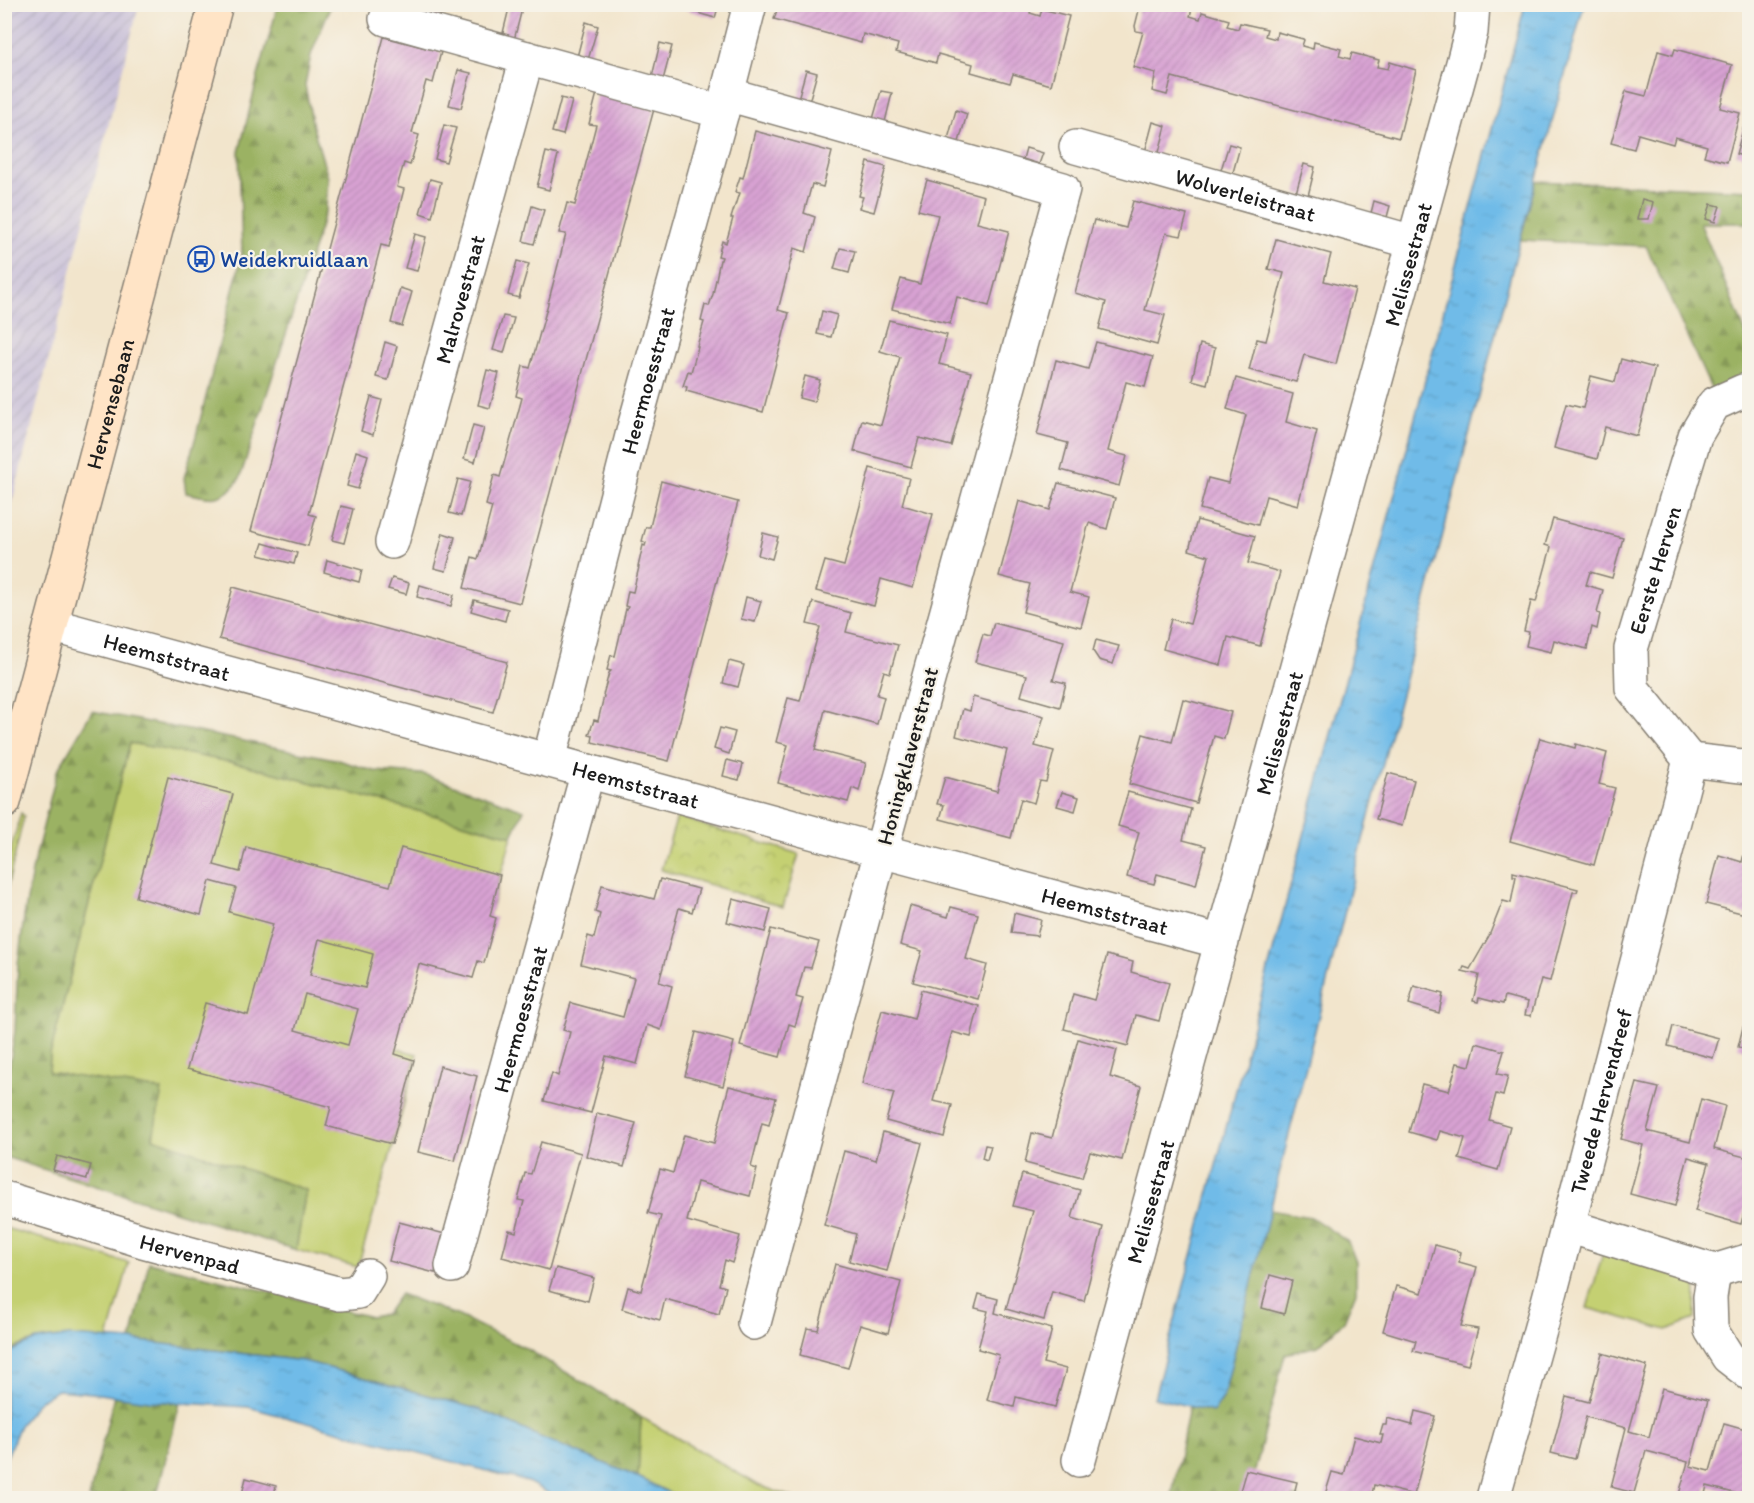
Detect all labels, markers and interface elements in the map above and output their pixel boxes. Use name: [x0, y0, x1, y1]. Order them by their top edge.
street label: Wolverleistraat: [1172, 163, 1319, 228]
street label: Melissestraat: [1378, 200, 1438, 329]
street label: Malrovestraat: [429, 232, 491, 367]
bus stop icon: Weidekruidlaan: [186, 244, 216, 274]
place label: Weidekruidlaan: [220, 246, 369, 273]
street label: Heermoesstraat: [615, 304, 681, 457]
street label: Hervensebaan: [80, 335, 141, 472]
street label: Eerste Herven: [1623, 502, 1687, 637]
street label: Heemststraat: [100, 627, 233, 687]
street label: Honingklaverstraat: [871, 664, 944, 848]
street label: Melissestraat: [1249, 668, 1309, 798]
street label: Heemststraat: [569, 755, 702, 815]
street label: Heemststraat: [1038, 881, 1171, 941]
street label: Heermoesstraat: [487, 943, 553, 1096]
street label: Tweede Hervendreef: [1564, 1006, 1638, 1197]
street label: Melissestraat: [1121, 1137, 1180, 1267]
street label: Hervenpad: [137, 1228, 243, 1280]

